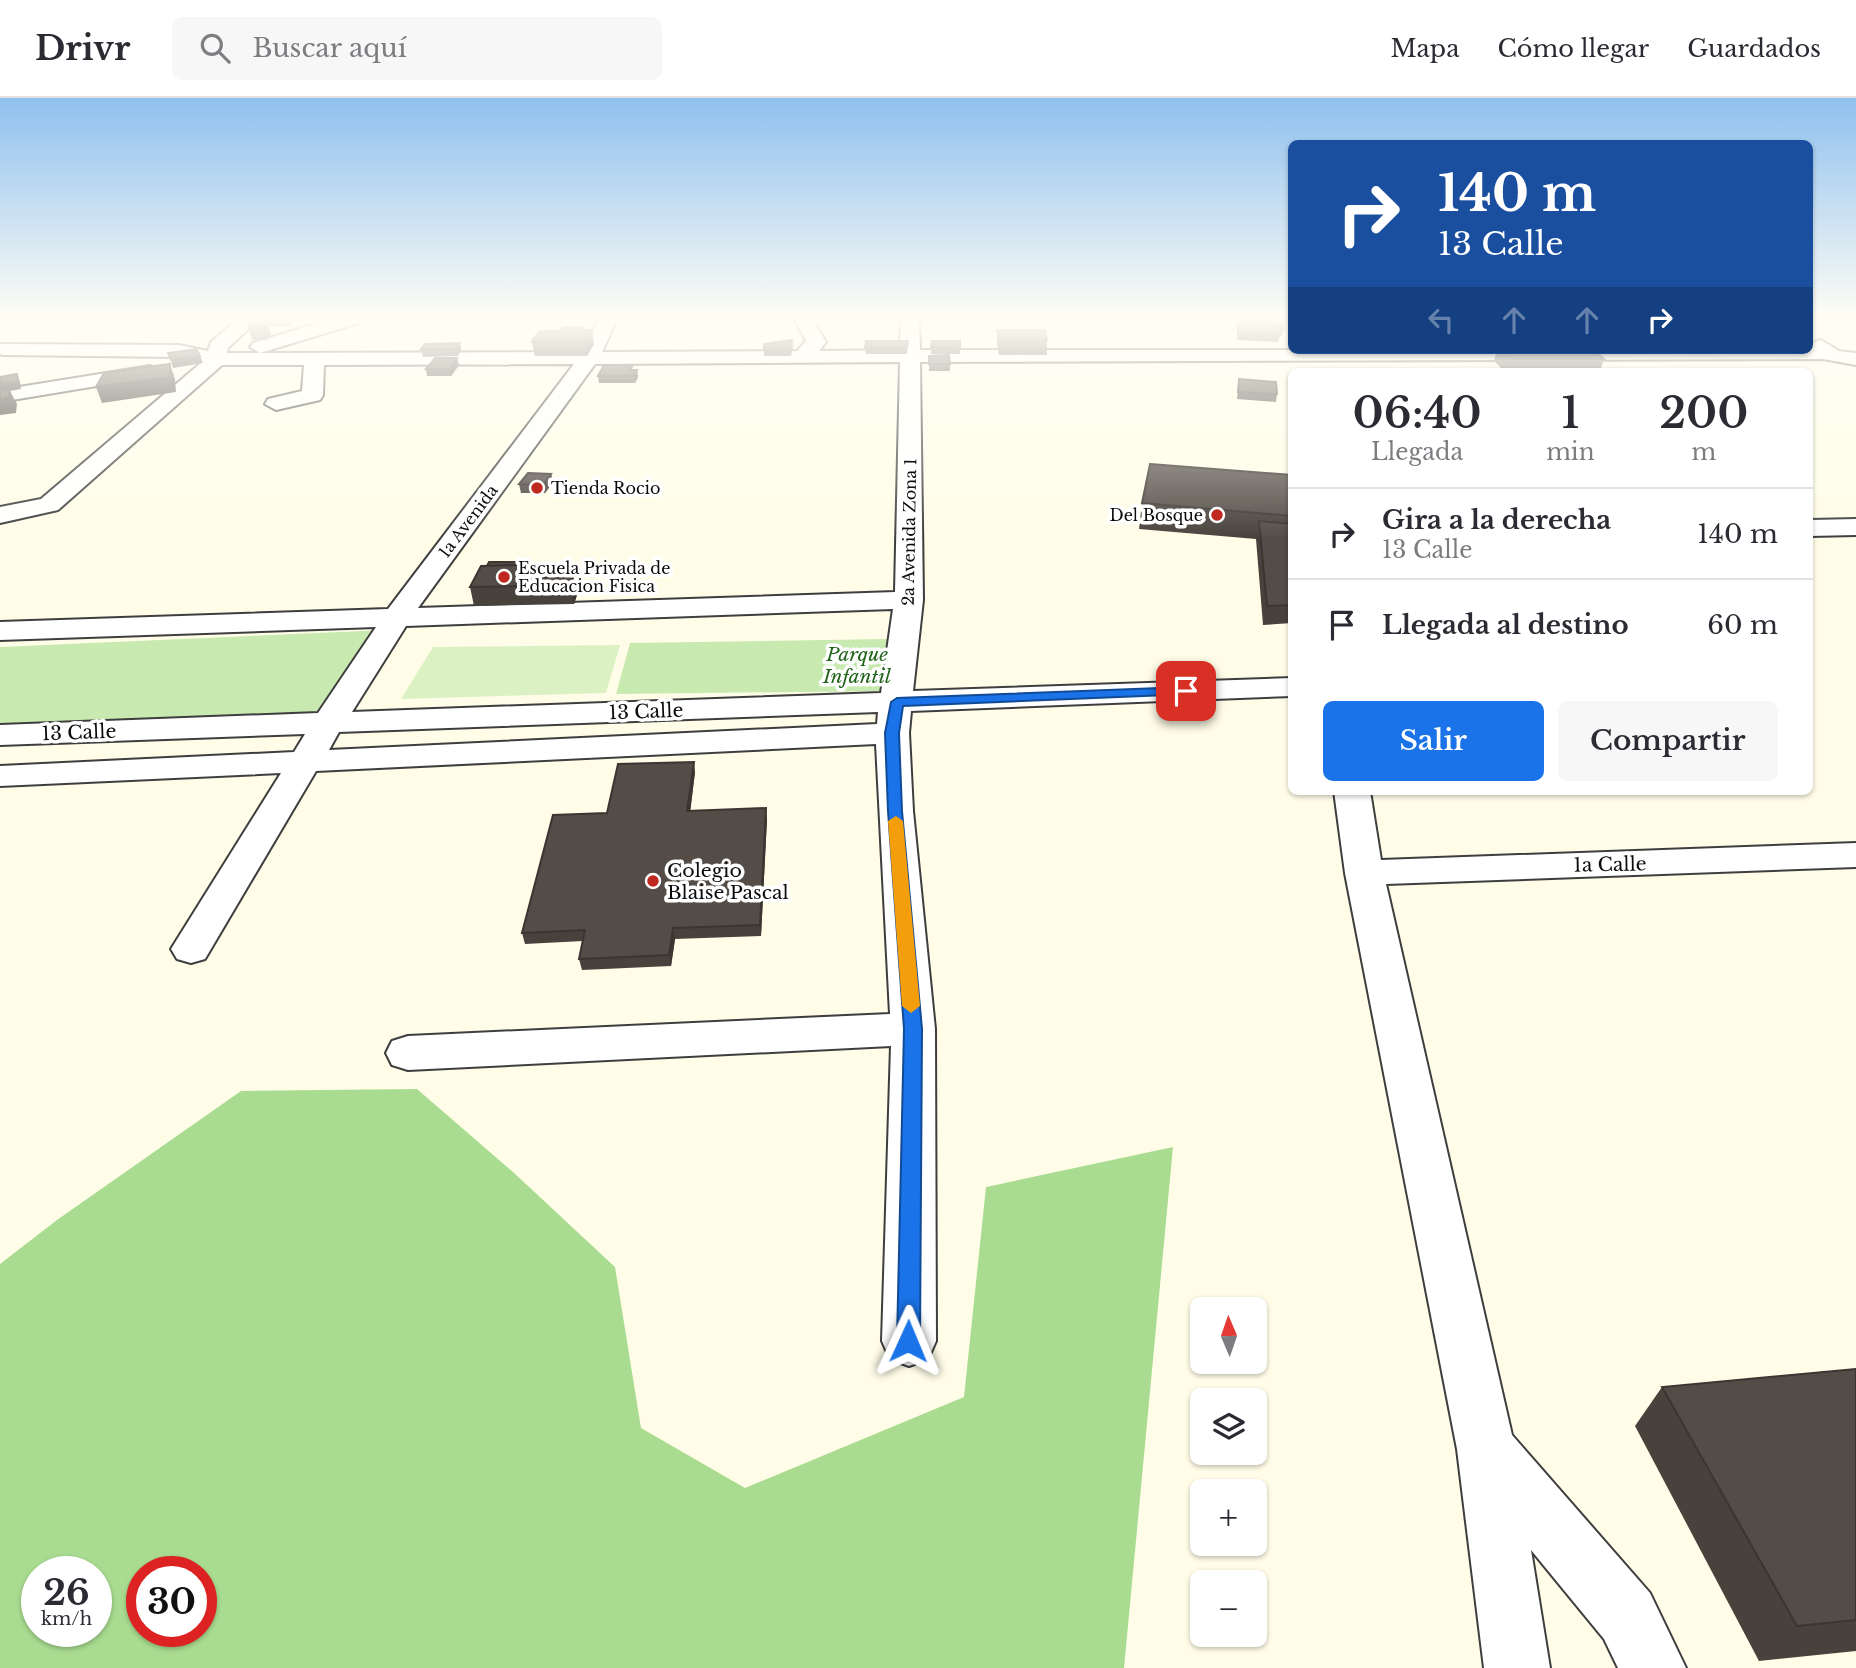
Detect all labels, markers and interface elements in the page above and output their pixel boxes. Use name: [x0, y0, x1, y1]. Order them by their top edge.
search box: [172, 17, 662, 80]
text: Drivr: [35, 28, 130, 69]
icon: search: [196, 29, 234, 67]
text: Buscar aquí: [252, 32, 407, 64]
text: Mapa: [1390, 34, 1459, 63]
text: Cómo llegar: [1497, 34, 1649, 63]
text: Guardados: [1687, 34, 1821, 63]
text: 140 m: [1438, 163, 1596, 224]
icon: right: [1323, 168, 1414, 259]
text: 13 Calle: [1438, 224, 1564, 264]
icon: left: [1422, 301, 1460, 339]
icon: ahead: [1495, 301, 1533, 339]
icon: ahead: [1568, 301, 1606, 339]
icon: right: [1641, 301, 1679, 339]
text: 06:40: [1353, 387, 1482, 439]
text: 1: [1561, 387, 1580, 439]
text: 200: [1659, 387, 1748, 439]
text: Llegada: [1371, 438, 1463, 466]
text: min: [1546, 438, 1595, 466]
text: m: [1691, 438, 1716, 466]
street label: 2a Avenida Zona 1: [898, 458, 920, 606]
place label: Tienda Rocio: [551, 478, 661, 498]
marker: Tienda Rocio: [529, 480, 545, 496]
street label: 1a Avenida: [434, 481, 502, 561]
text: Gira a la derecha: [1382, 504, 1611, 536]
place label: Del Bosque: [1110, 505, 1203, 525]
marker: Del Bosque: [1209, 507, 1225, 523]
icon: right: [1323, 515, 1361, 553]
text: 140 m: [1697, 518, 1778, 550]
text: 13 Calle: [1382, 536, 1472, 564]
place label: Escuela Privada de Educacion Fisica: [518, 558, 670, 596]
marker: Escuela Privada de Educacion Fisica: [496, 569, 512, 585]
icon: arrive: [1323, 606, 1361, 644]
text: Llegada al destino: [1382, 609, 1629, 641]
text: 60 m: [1707, 609, 1778, 641]
park label: Parque Infantil: [822, 643, 891, 688]
pin: [1156, 661, 1216, 721]
icon: arrive: [1167, 672, 1205, 710]
street label: 13 Calle: [608, 699, 684, 724]
button: Salir: [1323, 701, 1544, 781]
button: Compartir: [1558, 701, 1778, 781]
street label: 13 Calle: [41, 720, 117, 745]
street label: 1a Calle: [1573, 852, 1647, 877]
place label: Colegio Blaise Pascal: [667, 859, 789, 904]
marker: Colegio Blaise Pascal: [645, 873, 661, 889]
north arrow: [1190, 1297, 1267, 1374]
map controls: [1190, 1297, 1267, 1647]
position arrow: [871, 1304, 945, 1378]
button: layers: [1190, 1388, 1267, 1465]
button: +: [1190, 1479, 1267, 1556]
speed limit sign: 30: [126, 1556, 217, 1647]
button: −: [1190, 1570, 1267, 1647]
text: 26: [43, 1571, 90, 1614]
text: km/h: [41, 1608, 92, 1630]

